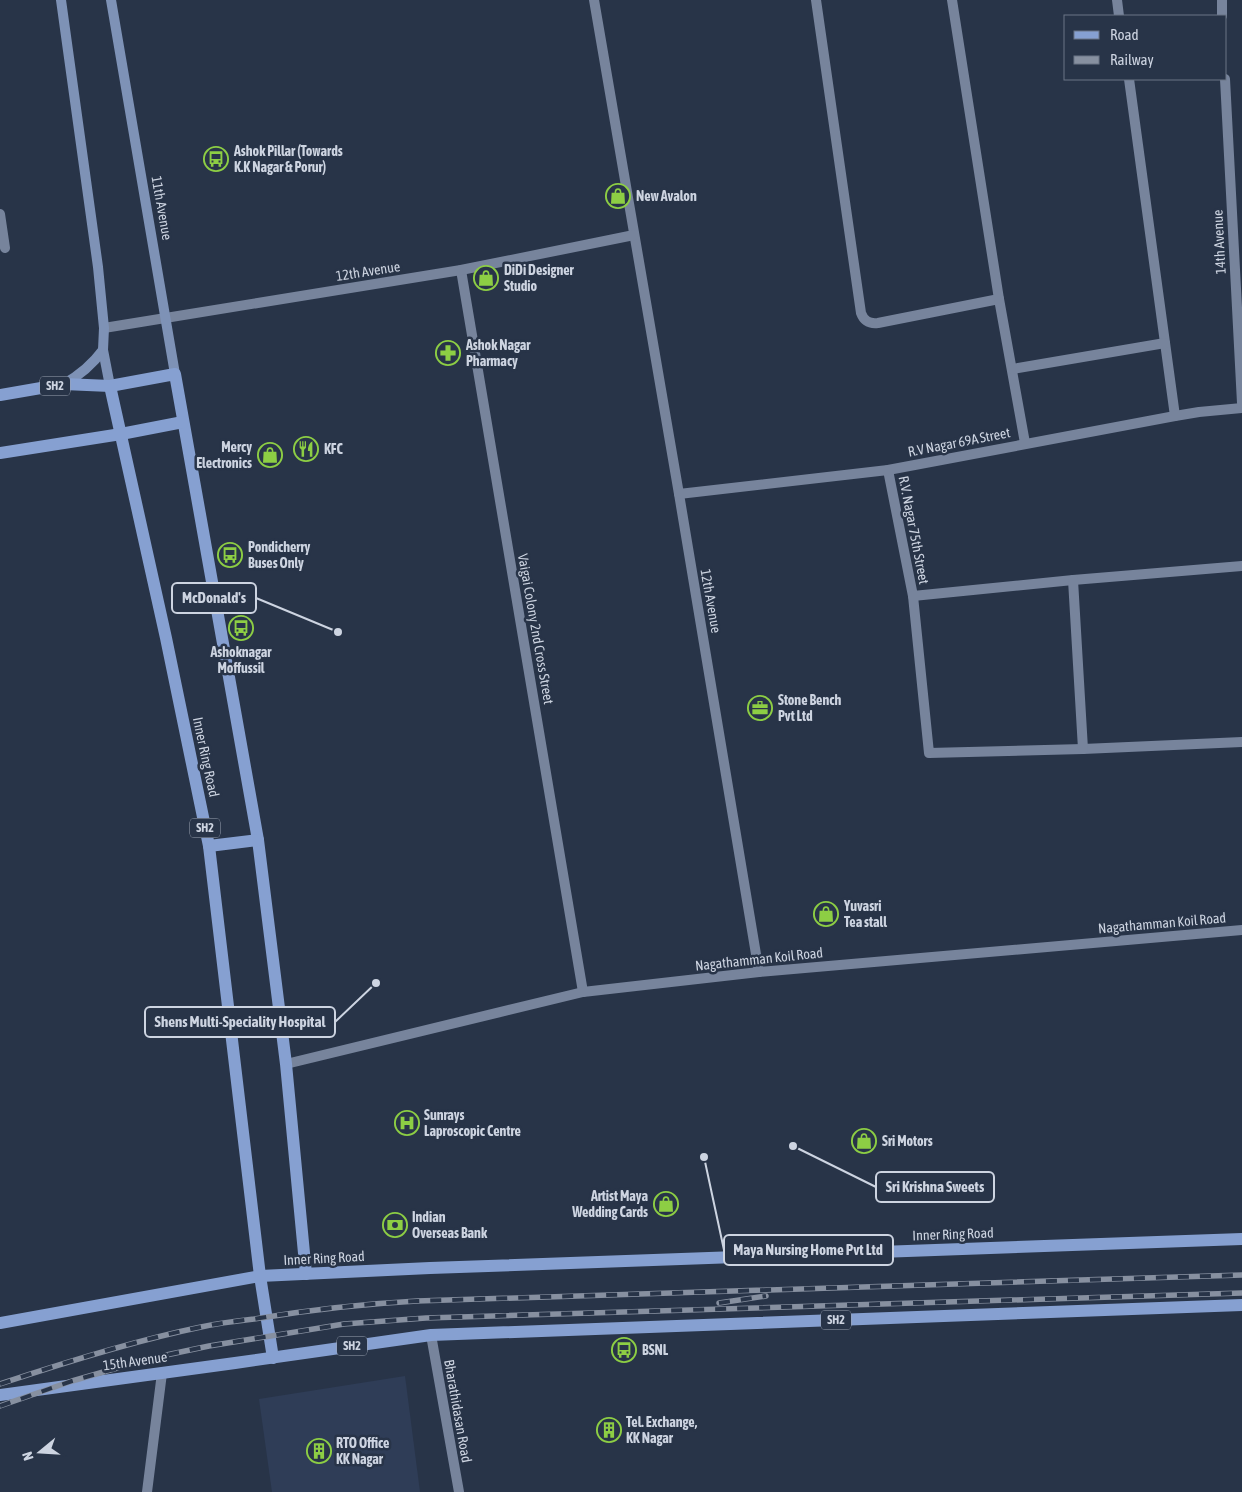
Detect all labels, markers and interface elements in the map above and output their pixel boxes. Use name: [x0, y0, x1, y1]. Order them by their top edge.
legend: [1064, 15, 1227, 80]
text: Road: [1110, 26, 1139, 43]
text: Railway: [1110, 51, 1154, 68]
place label: Ashok Pillar (Towards K.K Nagar & Porur): [233, 143, 343, 175]
bus stop icon: Ashok Pillar (Towards K.K Nagar & Porur): [203, 146, 229, 172]
street label: 11th Avenue: [149, 175, 175, 241]
shop icon: New Avalon: [605, 183, 631, 209]
place label: New Avalon: [636, 188, 697, 204]
street label: 14th Avenue: [1209, 209, 1229, 275]
street label: 12th Avenue: [335, 258, 401, 284]
place label: DiDi Designer Studio: [504, 262, 575, 294]
shop icon: DiDi Designer Studio: [473, 265, 499, 291]
place label: Ashok Nagar Pharmacy: [465, 337, 531, 369]
pharmacy icon: Ashok Nagar Pharmacy: [435, 340, 461, 366]
road number: SH2: [40, 376, 70, 396]
street label: R.V Nagar 69A Street: [906, 424, 1012, 460]
restaurant icon: KFC: [293, 436, 319, 462]
place label: Mercy Electronics: [196, 439, 252, 471]
place label: KFC: [324, 441, 344, 457]
shop icon: Mercy Electronics: [257, 442, 283, 468]
street label: R.V. Nagar 75th Street: [896, 475, 932, 585]
place label: Pondicherry Buses Only: [248, 539, 311, 571]
bus stop icon: Pondicherry Buses Only: [217, 542, 243, 568]
street label: Vaigai Colony 2nd Cross Street: [515, 553, 557, 705]
street label: 12th Avenue: [698, 568, 724, 634]
callout: McDonald's: [172, 583, 256, 613]
text: McDonald's: [182, 589, 247, 606]
bus stop icon: Ashoknagar Moffussil: [228, 615, 254, 641]
place label: Ashoknagar Moffussil: [209, 644, 272, 676]
place label: Stone Bench Pvt Ltd: [778, 692, 841, 724]
office icon: Stone Bench Pvt Ltd: [747, 695, 773, 721]
street label: Inner Ring Road: [190, 716, 222, 798]
road number: SH2: [190, 818, 220, 838]
place label: Yuvasri Tea stall: [843, 898, 887, 930]
shop icon: Yuvasri Tea stall: [813, 901, 839, 927]
street label: Nagathamman Koil Road: [1097, 909, 1227, 937]
street label: Nagathamman Koil Road: [694, 944, 824, 974]
callout: Shens Multi-Speciality Hospital: [145, 1007, 335, 1037]
text: Shens Multi-Speciality Hospital: [155, 1013, 326, 1030]
place label: Sunrays Laproscopic Centre: [424, 1107, 521, 1139]
hospital icon: Sunrays Laproscopic Centre: [394, 1110, 420, 1136]
shop icon: Sri Motors: [851, 1128, 877, 1154]
place label: Sri Motors: [882, 1133, 933, 1149]
callout: Sri Krishna Sweets: [876, 1172, 994, 1202]
text: Sri Krishna Sweets: [886, 1178, 985, 1195]
place label: Artist Maya Wedding Cards: [571, 1188, 648, 1220]
shop icon: Artist Maya Wedding Cards: [653, 1191, 679, 1217]
place label: Indian Overseas Bank: [412, 1209, 488, 1241]
bank icon: Indian Overseas Bank: [382, 1212, 408, 1238]
street label: Inner Ring Road: [912, 1225, 994, 1243]
callout: Maya Nursing Home Pvt Ltd: [724, 1235, 893, 1265]
text: Maya Nursing Home Pvt Ltd: [733, 1241, 883, 1258]
street label: Inner Ring Road: [283, 1248, 365, 1268]
road number: SH2: [821, 1310, 851, 1330]
road number: SH2: [337, 1336, 367, 1355]
bus stop icon: BSNL: [611, 1337, 637, 1363]
place label: BSNL: [642, 1342, 669, 1358]
street label: 15th Avenue: [102, 1349, 168, 1373]
street label: Bharathidasan Road: [441, 1358, 475, 1464]
place label: Tel. Exchange, KK Nagar: [626, 1414, 698, 1446]
building icon: Tel. Exchange, KK Nagar: [596, 1417, 622, 1443]
north arrow: [15, 1427, 65, 1477]
place label: RTO Office KK Nagar: [336, 1435, 389, 1467]
building icon: RTO Office KK Nagar: [306, 1438, 332, 1464]
text: N: [19, 1450, 37, 1462]

